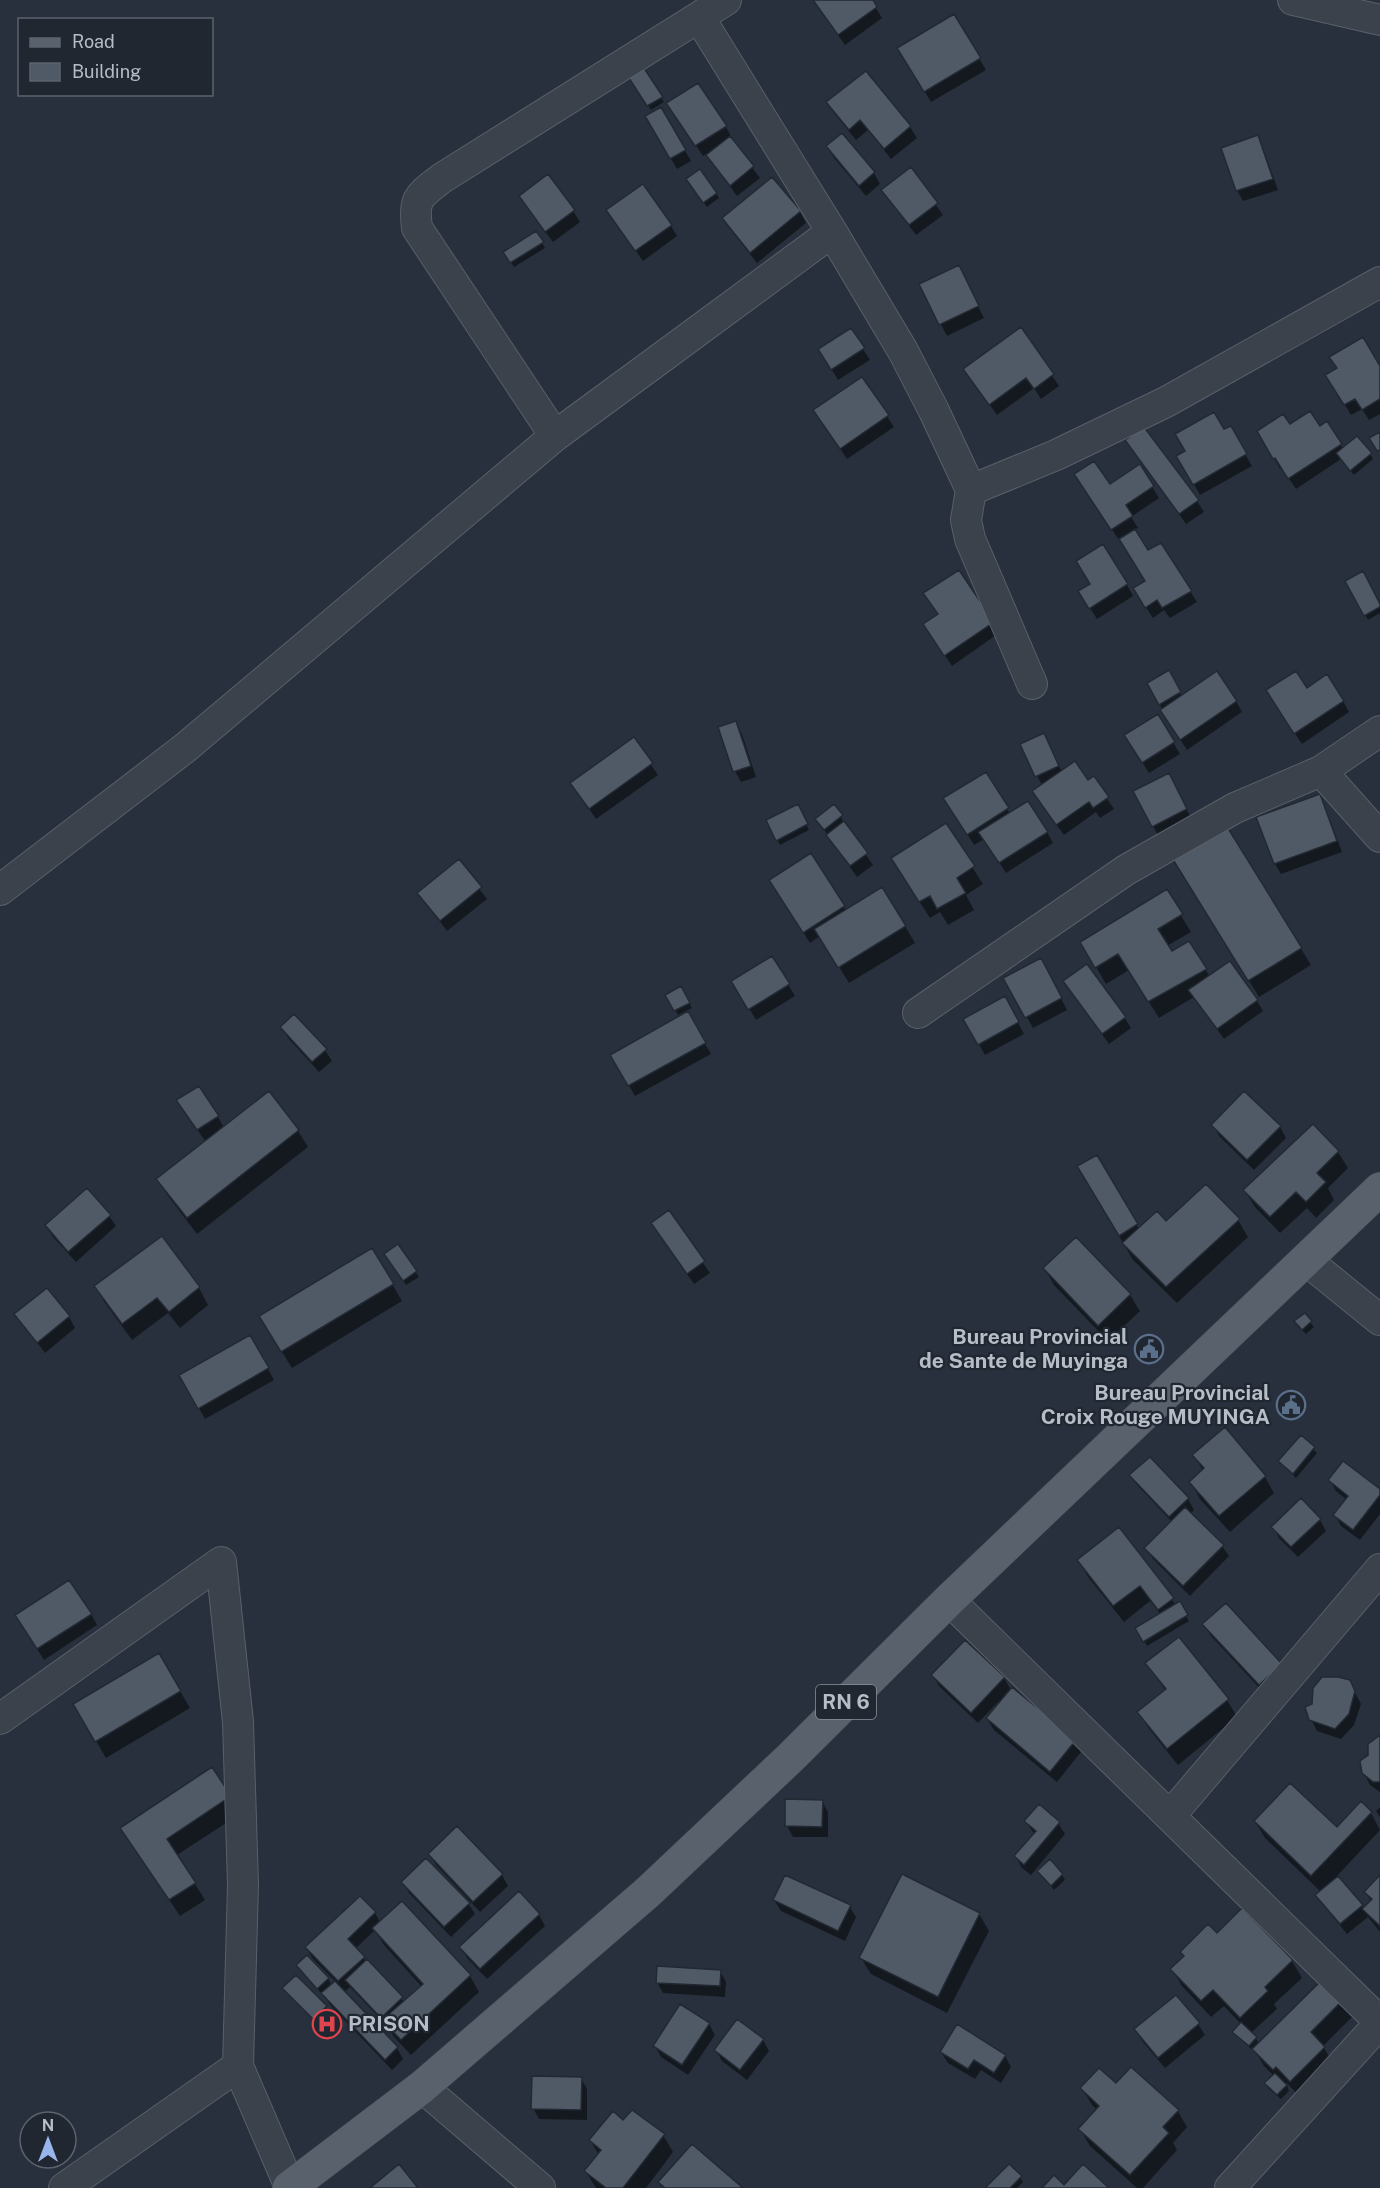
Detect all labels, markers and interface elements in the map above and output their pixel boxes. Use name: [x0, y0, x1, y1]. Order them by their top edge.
legend: [18, 18, 213, 96]
text: Road: [72, 31, 115, 52]
text: Building: [72, 61, 141, 82]
place label: Bureau Provincial de Sante de Muyinga: [919, 1324, 1128, 1373]
public building icon: Bureau Provincial de Sante de Muyinga: [1133, 1333, 1165, 1365]
place label: Bureau Provincial Croix Rouge MUYINGA: [1041, 1380, 1270, 1429]
public building icon: Bureau Provincial Croix Rouge MUYINGA: [1275, 1389, 1307, 1421]
road number: RN 6: [816, 1685, 876, 1719]
hospital icon: PRISON: [311, 2008, 343, 2040]
place label: PRISON: [348, 2011, 430, 2036]
north arrow: [18, 2110, 78, 2170]
text: N: [42, 2116, 54, 2135]

